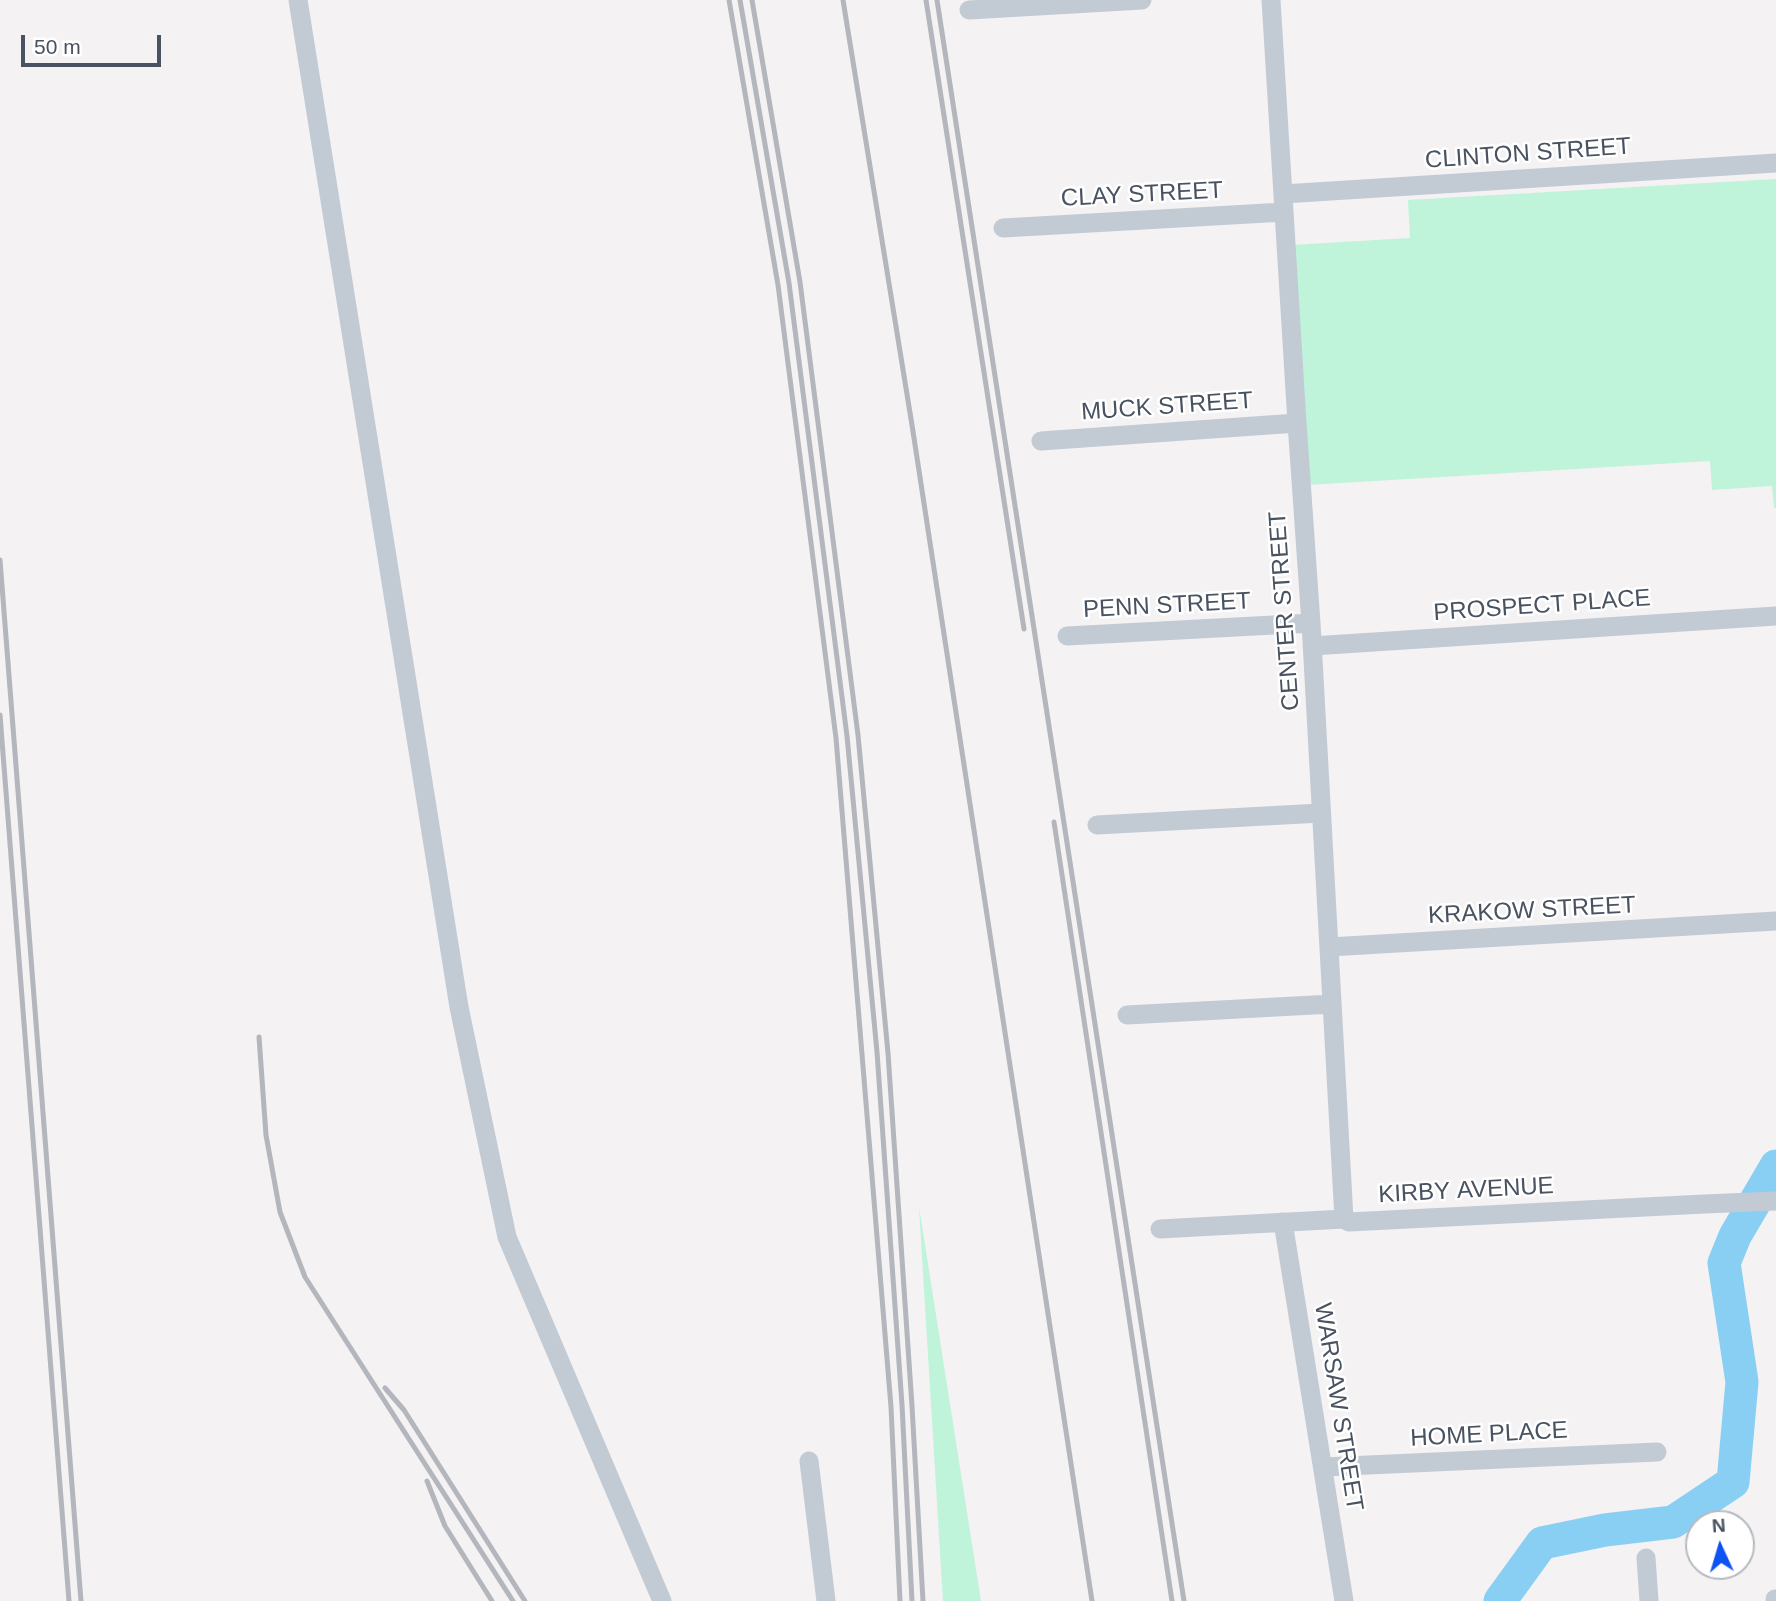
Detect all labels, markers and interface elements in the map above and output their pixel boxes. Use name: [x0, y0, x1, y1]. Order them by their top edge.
scale bar: [24, 21, 164, 65]
text: 50 m: [34, 35, 81, 58]
street label: CLINTON STREET: [1424, 132, 1632, 176]
street label: CLAY STREET: [1060, 176, 1224, 214]
street label: MUCK STREET: [1080, 387, 1254, 427]
street label: CENTER STREET: [1264, 510, 1306, 712]
street label: PROSPECT PLACE: [1433, 584, 1651, 628]
street label: PENN STREET: [1082, 587, 1252, 625]
street label: KRAKOW STREET: [1427, 891, 1637, 931]
street label: KIRBY AVENUE: [1378, 1172, 1554, 1210]
street label: WARSAW STREET: [1307, 1301, 1369, 1513]
street label: HOME PLACE: [1410, 1417, 1568, 1453]
north arrow: [1685, 1510, 1755, 1580]
text: N: [1711, 1515, 1726, 1537]

